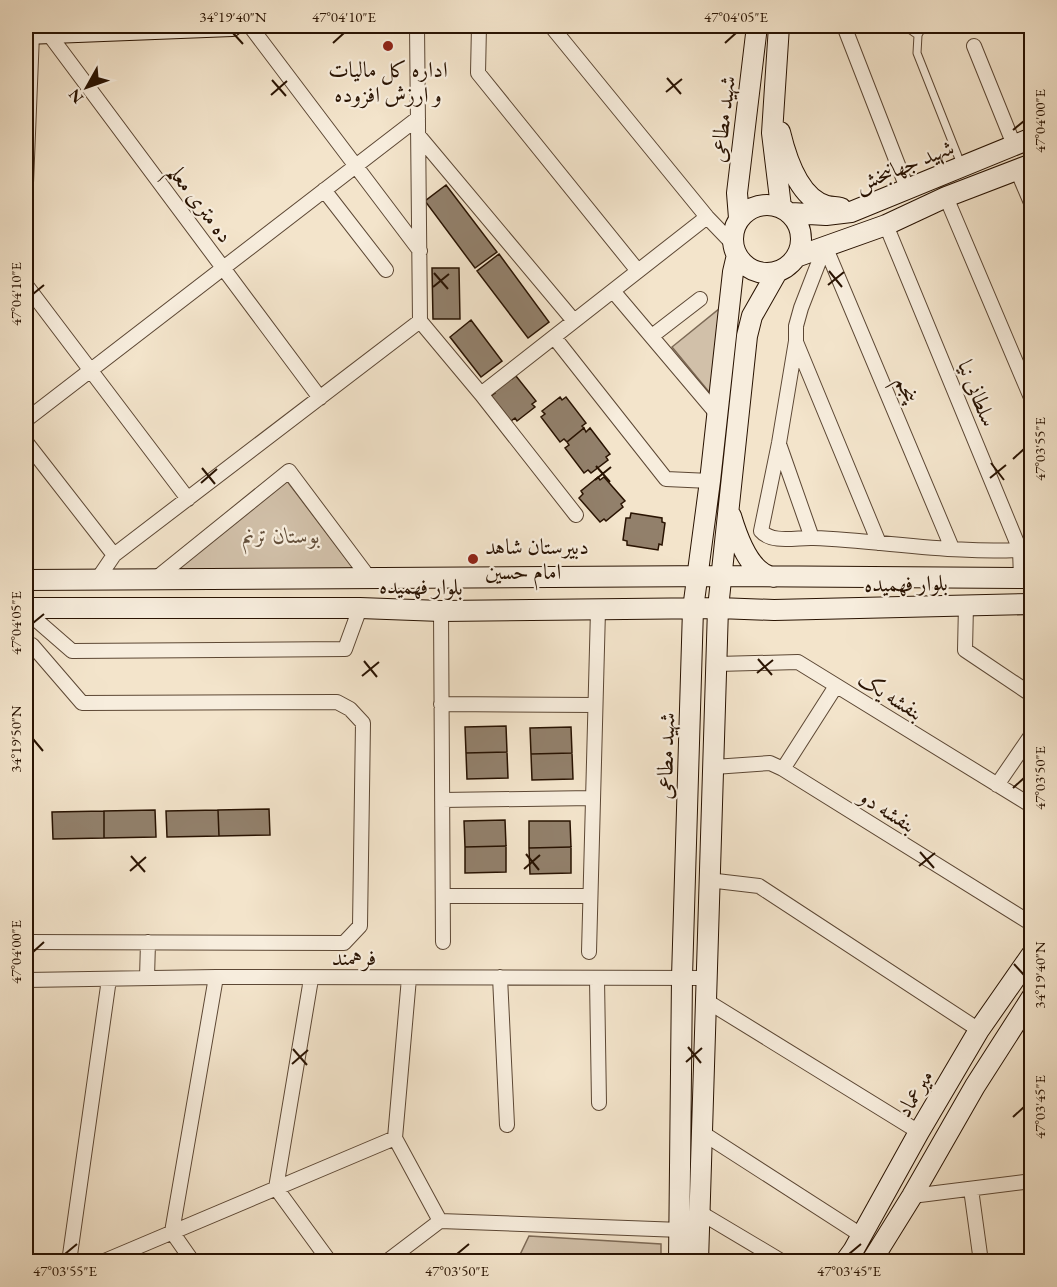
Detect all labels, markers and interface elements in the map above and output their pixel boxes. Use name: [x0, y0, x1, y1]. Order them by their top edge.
text: 34°19'40"N: [199, 7, 267, 26]
text: 47°04'10"E: [312, 7, 377, 26]
text: 47°04'05"E: [704, 7, 769, 26]
marker: اداره کل مالیات و ارزش افزوده: [381, 39, 395, 53]
place label: اداره کل مالیات و ارزش افزوده: [328, 55, 448, 109]
north arrow: [57, 57, 117, 117]
street label: شهید مطاعی: [703, 74, 742, 164]
text: N: [64, 85, 88, 108]
text: 47°04'00"E: [1030, 88, 1049, 153]
street label: شهید جهانبخش: [850, 132, 958, 199]
street label: ده متری معلم: [155, 158, 240, 253]
text: 47°04'10"E: [6, 261, 25, 326]
street label: سلطانی نیا: [951, 356, 1004, 431]
street label: پنجم: [884, 371, 927, 411]
text: 47°03'55"E: [1030, 416, 1049, 481]
park label: بوستان ترنم: [242, 521, 320, 555]
place label: دبیرستان شاهد امام حسین: [485, 532, 589, 591]
marker: دبیرستان شاهد امام حسین: [466, 552, 480, 566]
street label: بلوار فهمیده: [864, 568, 948, 599]
street label: بلوار فهمیده: [379, 571, 463, 602]
text: 47°04'05"E: [6, 590, 25, 655]
street label: بنفشه یک: [853, 664, 929, 727]
text: 34°19'50"N: [6, 705, 25, 773]
street label: شهید مطاعی: [649, 712, 682, 800]
text: 47°03'50"E: [1030, 745, 1049, 810]
street label: بنفشه دو: [852, 781, 921, 839]
text: 47°04'00"E: [6, 919, 25, 984]
text: 34°19'40"N: [1030, 941, 1049, 1009]
street label: فرهمند: [332, 943, 376, 972]
street label: میرعماد: [889, 1064, 940, 1123]
text: 47°03'45"E: [1030, 1074, 1049, 1139]
text: 47°03'55"E: [33, 1261, 98, 1280]
text: 47°03'50"E: [425, 1261, 490, 1280]
text: 47°03'45"E: [817, 1261, 882, 1280]

